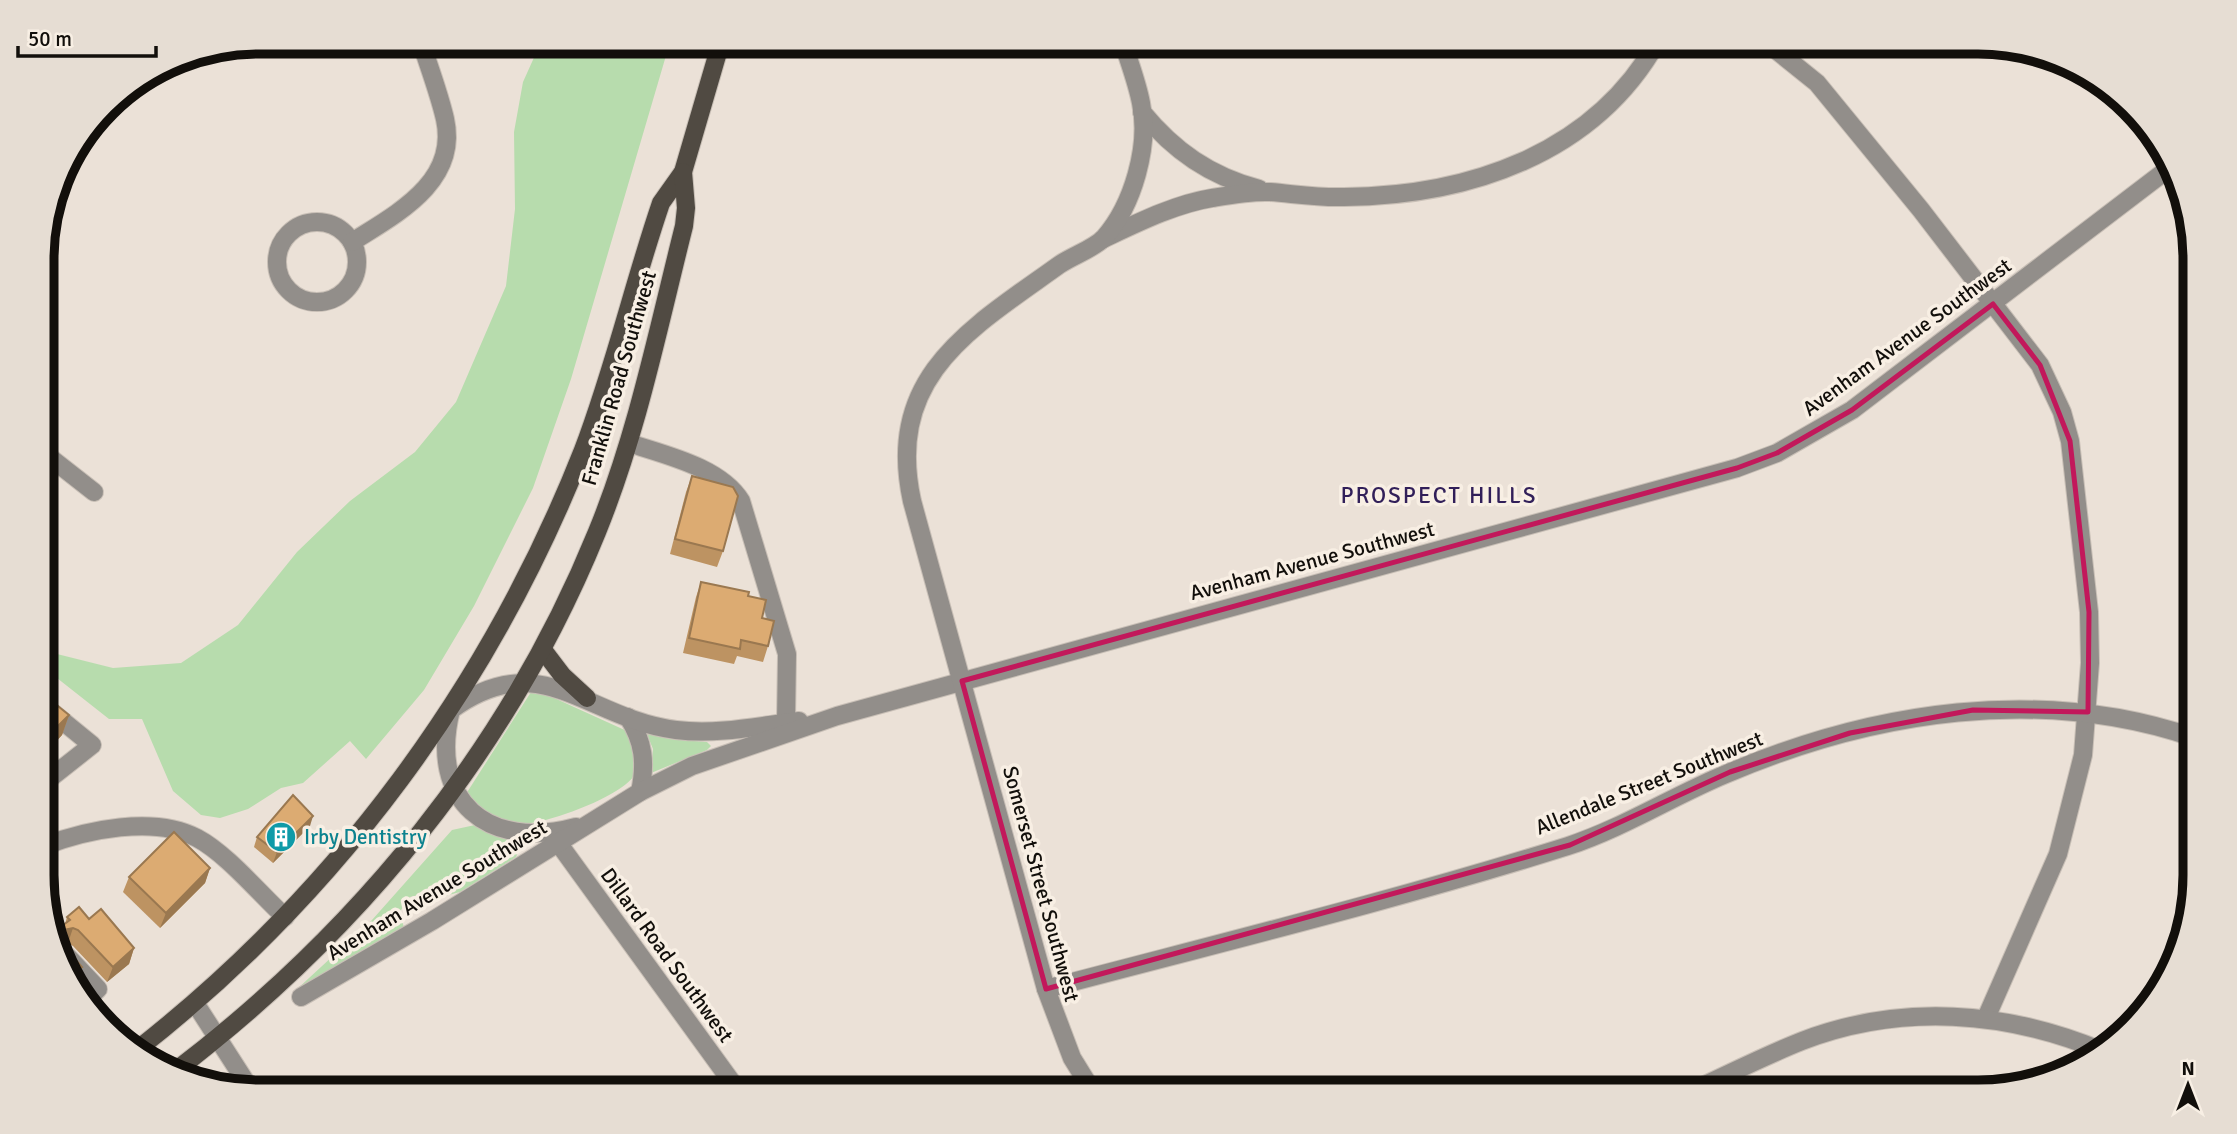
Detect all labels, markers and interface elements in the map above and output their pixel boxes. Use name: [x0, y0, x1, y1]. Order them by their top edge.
scale bar: [18, 14, 156, 58]
text: 50 m: [28, 26, 72, 52]
street label: Avenham Avenue Southwest: [1797, 252, 2017, 422]
street label: Franklin Road Southwest: [576, 268, 662, 488]
district label: PROSPECT HILLS: [1340, 481, 1538, 510]
street label: Avenham Avenue Southwest: [1187, 516, 1437, 606]
street label: Allendale Street Southwest: [1531, 725, 1767, 841]
street label: Somerset Street Southwest: [997, 763, 1085, 1005]
street label: Avenham Avenue Southwest: [322, 814, 552, 966]
building icon: Irby Dentistry: [264, 820, 298, 854]
place label: Irby Dentistry: [304, 824, 427, 850]
street label: Dillard Road Southwest: [595, 863, 739, 1047]
north arrow: [2153, 1050, 2223, 1120]
text: N: [2181, 1057, 2195, 1081]

